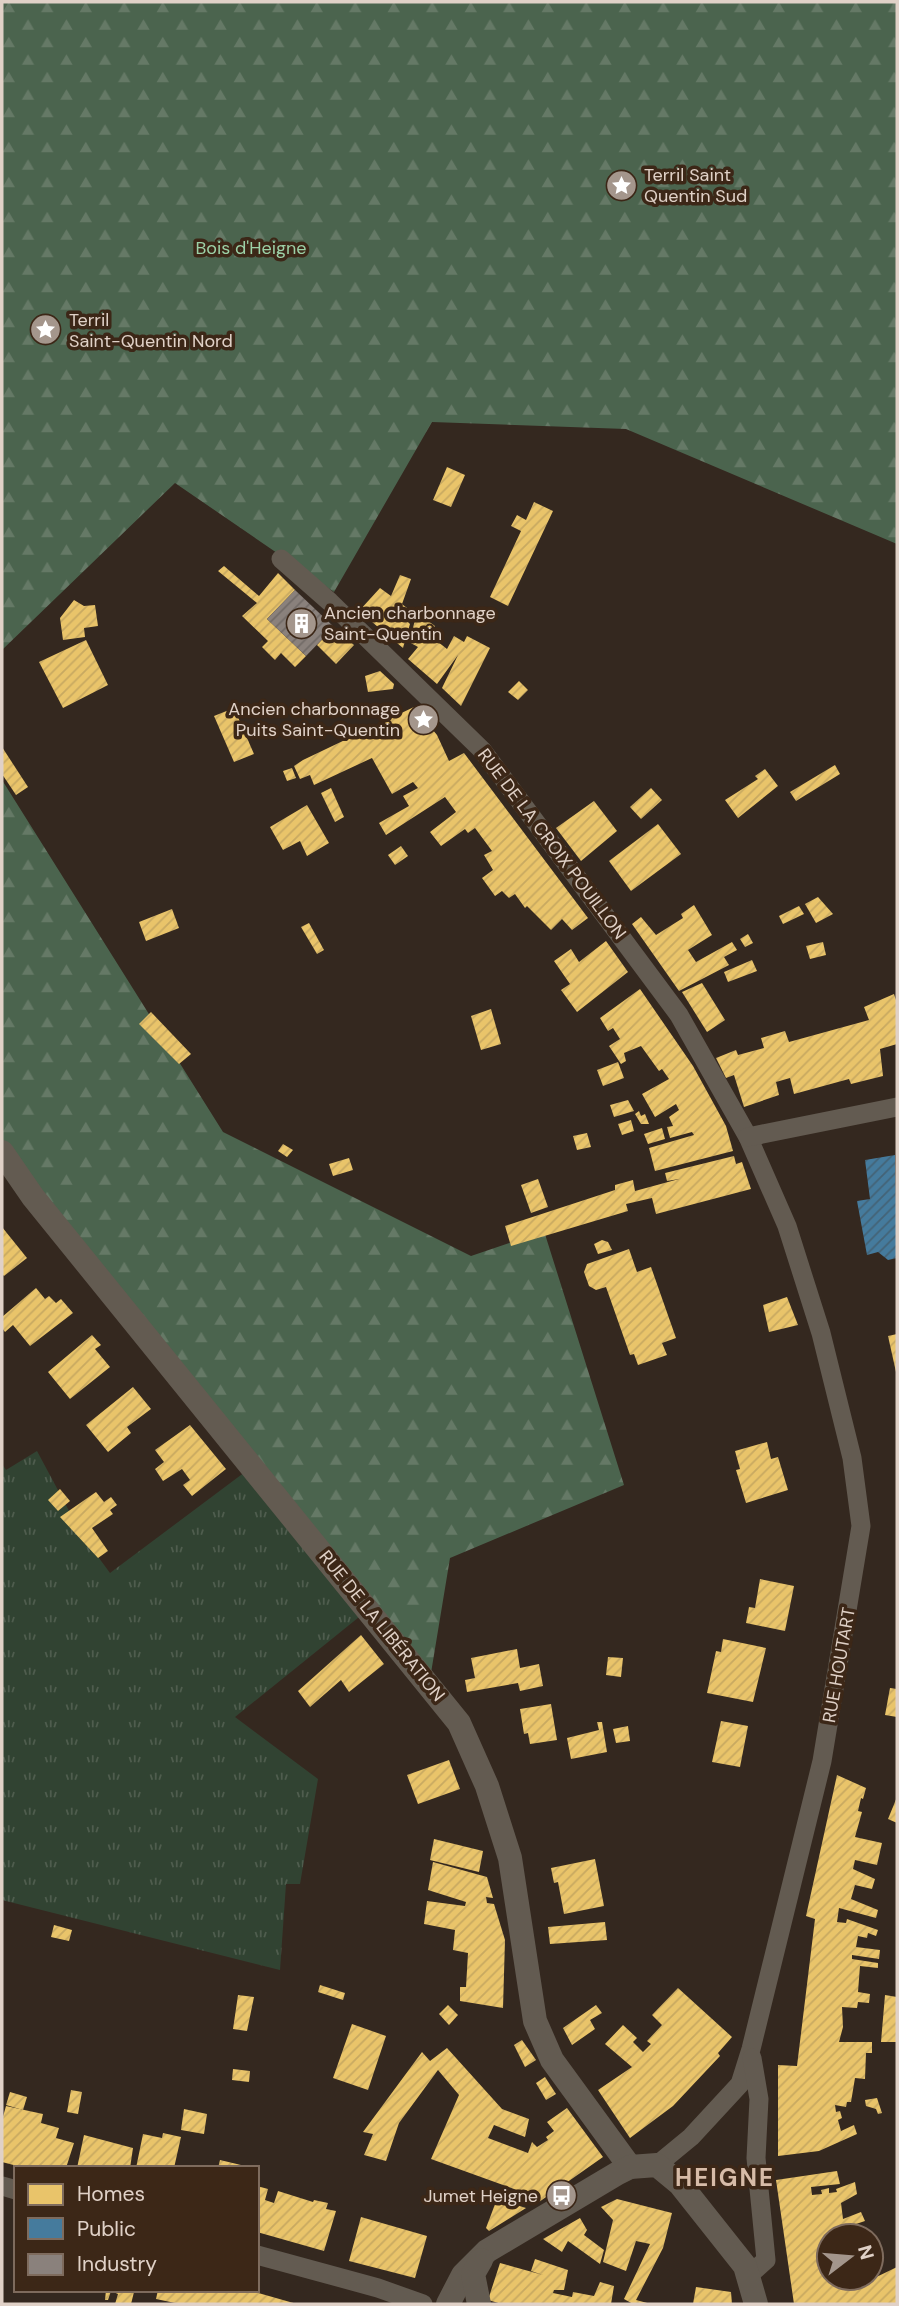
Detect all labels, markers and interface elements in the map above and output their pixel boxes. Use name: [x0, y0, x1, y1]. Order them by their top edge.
place label: Terril Saint Quentin Sud: [644, 163, 747, 208]
place icon: Terril Saint Quentin Sud: [604, 168, 638, 202]
park label: Bois d'Heigne: [195, 236, 307, 260]
place label: Terril Saint-Quentin Nord: [69, 308, 233, 353]
place icon: Terril Saint-Quentin Nord: [29, 313, 63, 347]
place label: Ancien charbonnage Saint-Quentin: [324, 601, 496, 646]
building icon: Ancien charbonnage Saint-Quentin: [284, 606, 318, 640]
place label: Ancien charbonnage Puits Saint-Quentin: [228, 697, 400, 742]
place icon: Ancien charbonnage Puits Saint-Quentin: [406, 702, 440, 736]
street label: RUE DE LA CROIX POUILLON: [472, 744, 632, 944]
street label: RUE DE LA LIBÉRATION: [314, 1546, 450, 1706]
street label: RUE HOUTART: [817, 1605, 861, 1725]
district label: HEIGNE: [675, 2162, 775, 2193]
legend: [14, 2166, 259, 2292]
bus stop icon: Jumet Heigne: [544, 2179, 578, 2213]
text: Homes: [77, 2180, 145, 2208]
place label: Jumet Heigne: [423, 2184, 538, 2208]
text: Public: [77, 2215, 136, 2243]
north arrow: [815, 2222, 885, 2292]
text: N: [852, 2242, 880, 2263]
text: Industry: [77, 2250, 157, 2278]

